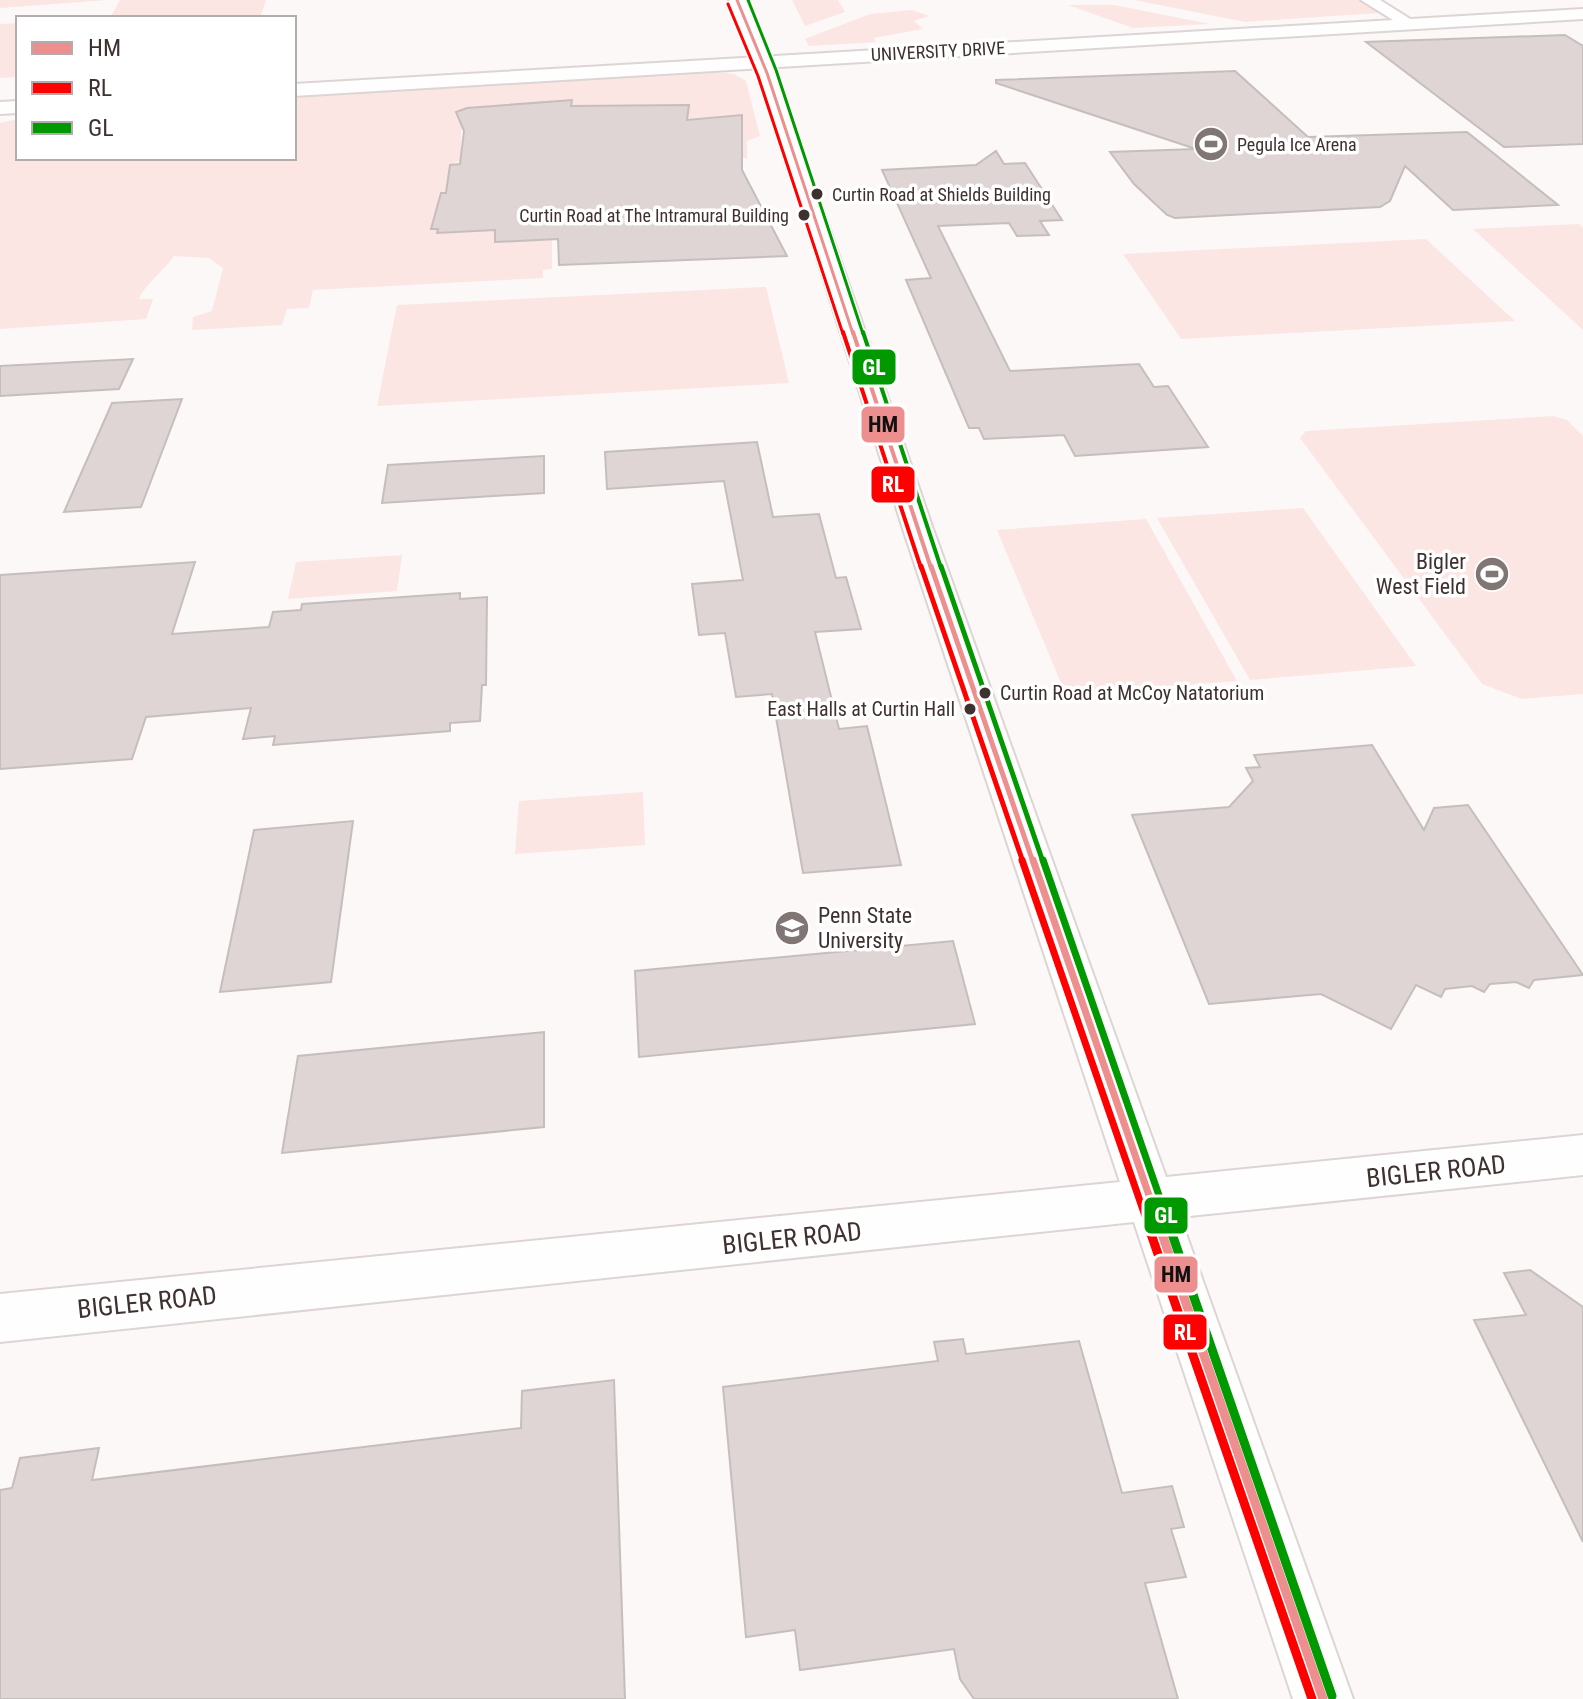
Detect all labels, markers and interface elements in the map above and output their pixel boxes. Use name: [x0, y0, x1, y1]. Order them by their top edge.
legend: [16, 16, 296, 160]
text: HM: [88, 34, 121, 62]
street label: UNIVERSITY DRIVE: [870, 37, 1006, 65]
text: RL: [88, 74, 112, 102]
text: GL: [88, 114, 114, 142]
sports icon: Pegula Ice Arena: [1192, 125, 1230, 163]
place label: Pegula Ice Arena: [1237, 134, 1357, 155]
place label: Curtin Road at Shields Building: [832, 184, 1051, 205]
marker: Curtin Road at Shields Building: [809, 186, 825, 202]
place label: Curtin Road at The Intramural Building: [519, 205, 789, 226]
marker: Curtin Road at The Intramural Building: [796, 207, 812, 223]
line badge: GL: [851, 348, 897, 386]
text: GL: [862, 355, 886, 380]
line badge: HM: [860, 405, 906, 444]
text: HM: [868, 412, 898, 437]
line badge: RL: [870, 465, 916, 504]
text: RL: [882, 472, 904, 497]
place label: Bigler West Field: [1376, 549, 1466, 599]
sports icon: Bigler West Field: [1473, 555, 1511, 593]
place label: Curtin Road at McCoy Natatorium: [1000, 681, 1264, 705]
marker: Curtin Road at McCoy Natatorium: [977, 685, 993, 701]
place label: East Halls at Curtin Hall: [767, 697, 955, 721]
marker: East Halls at Curtin Hall: [962, 701, 978, 717]
place label: Penn State University: [818, 903, 912, 953]
school or university icon: Penn State University: [773, 909, 811, 947]
street label: BIGLER ROAD: [1365, 1149, 1507, 1193]
line badge: GL: [1143, 1196, 1189, 1235]
text: GL: [1154, 1203, 1178, 1228]
street label: BIGLER ROAD: [721, 1216, 863, 1260]
line badge: HM: [1153, 1255, 1199, 1294]
text: HM: [1161, 1262, 1191, 1287]
street label: BIGLER ROAD: [76, 1280, 218, 1324]
line badge: RL: [1162, 1313, 1208, 1351]
text: RL: [1174, 1320, 1196, 1345]

